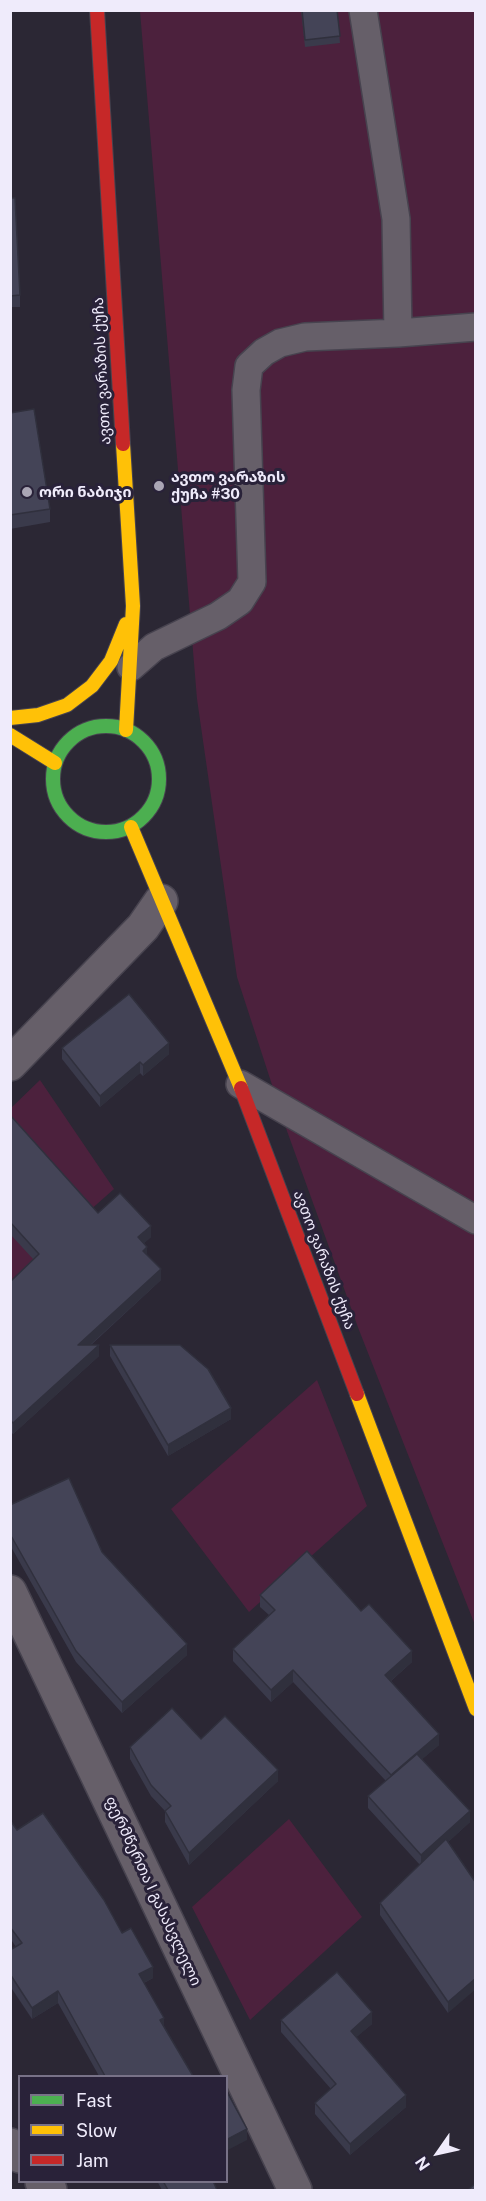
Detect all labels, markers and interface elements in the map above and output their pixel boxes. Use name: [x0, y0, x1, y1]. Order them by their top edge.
street label: ავთო ვარაზის ქუჩა: [89, 297, 115, 445]
place label: ავთო ვარაზის ქუჩა #30: [171, 468, 285, 503]
marker: ავთო ვარაზის ქუჩა #30: [152, 479, 166, 493]
place label: ორი ნაბიჯი: [39, 483, 132, 501]
marker: ორი ნაბიჯი: [20, 485, 34, 499]
street label: ავთო ვარაზის ქუჩა: [289, 1188, 359, 1332]
street label: ფერმწერთა I გასასვლელი: [101, 1793, 205, 1989]
legend: [18, 2075, 228, 2183]
text: Fast: [76, 2090, 112, 2111]
text: Slow: [76, 2120, 117, 2141]
north arrow: [408, 2123, 468, 2183]
text: Jam: [76, 2150, 109, 2171]
text: N: [411, 2153, 434, 2174]

